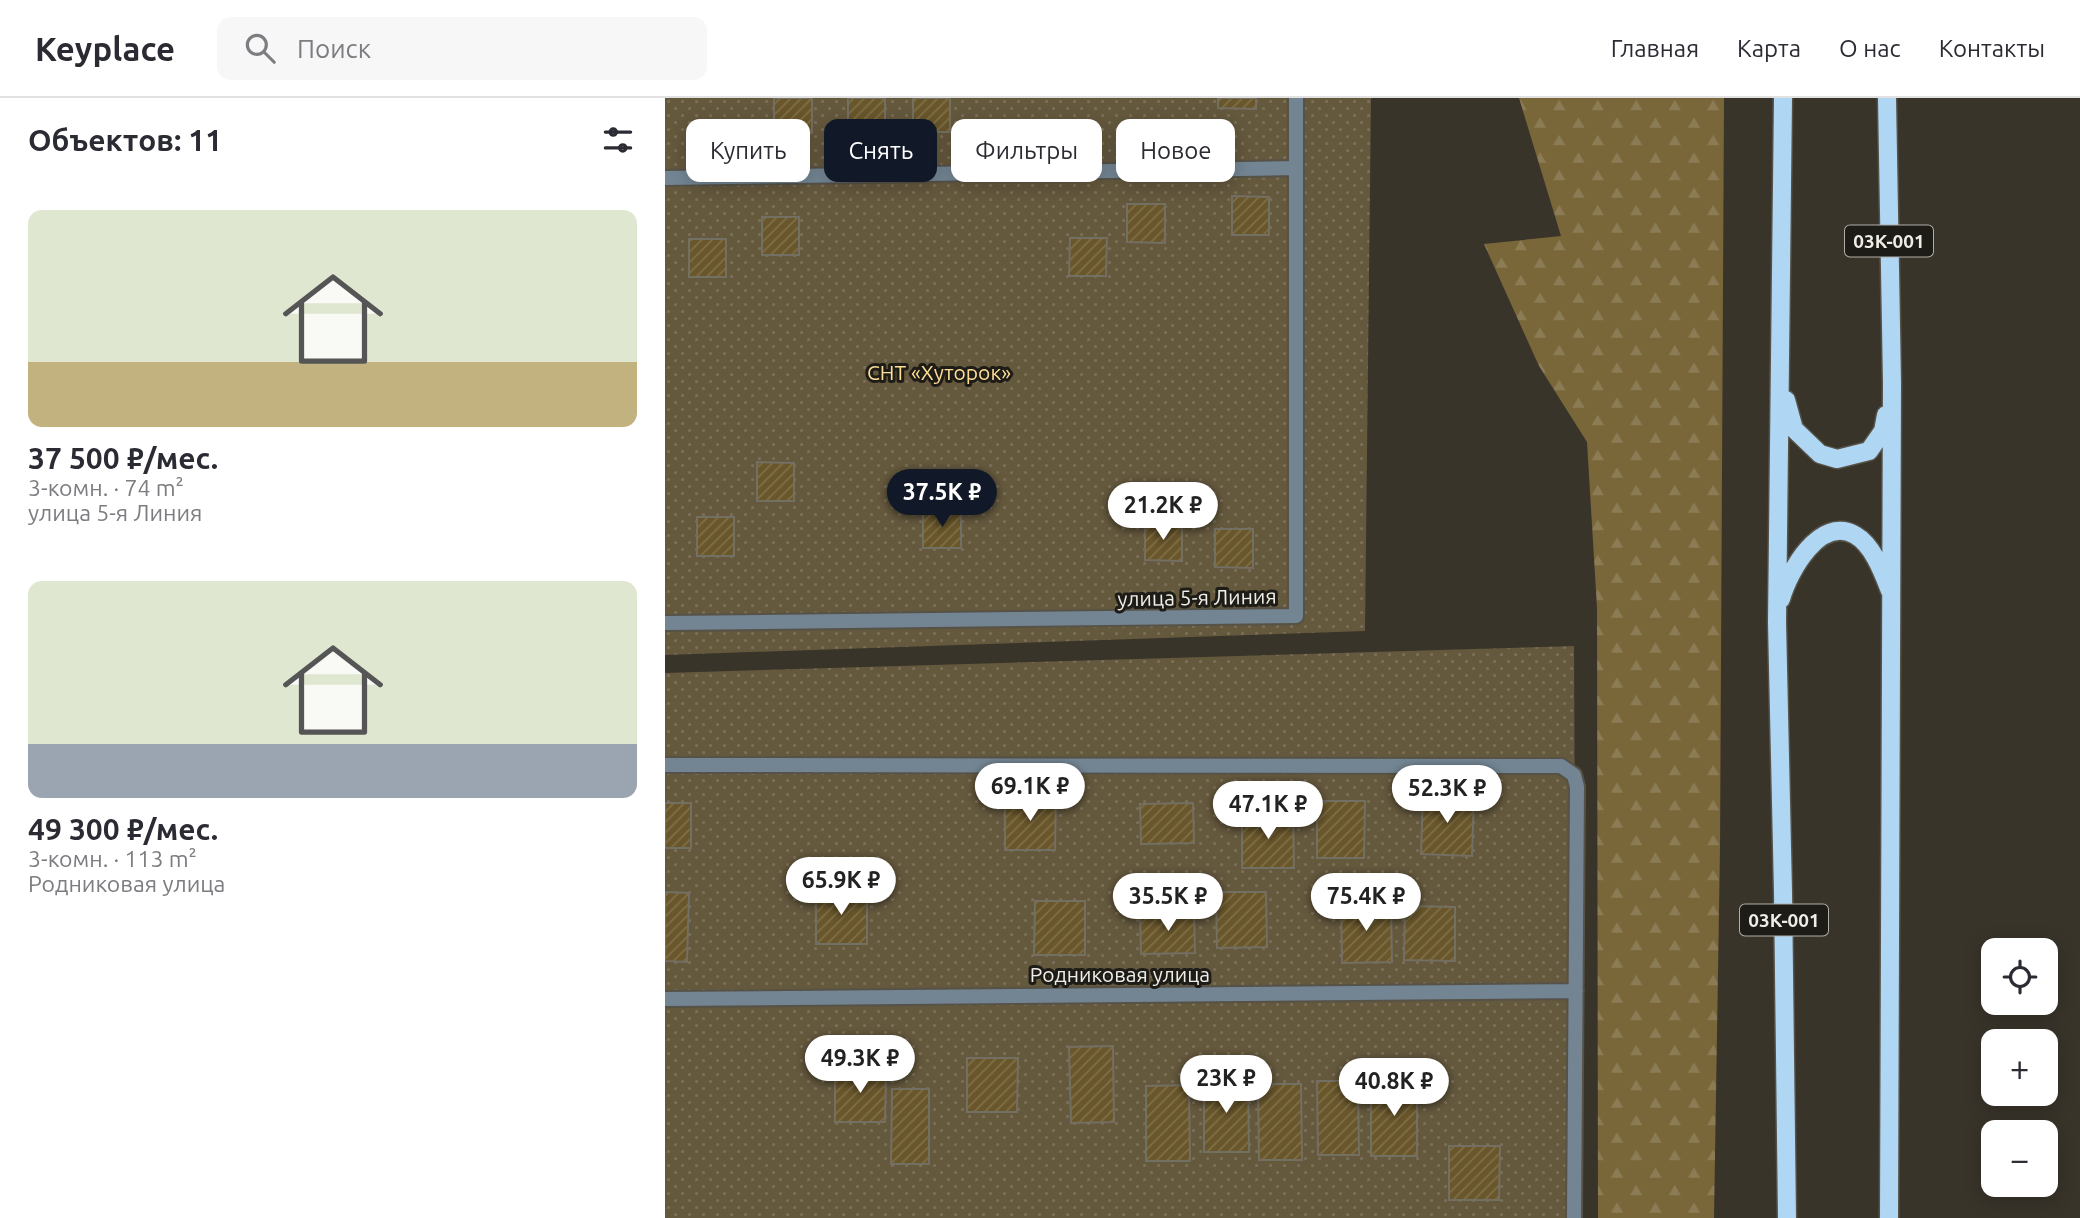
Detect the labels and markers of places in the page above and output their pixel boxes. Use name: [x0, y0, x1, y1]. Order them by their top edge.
pin: 37.5K ₽: [877, 470, 1007, 529]
pin: 21.2K ₽: [1098, 482, 1228, 542]
pin: 69.1K ₽: [965, 764, 1095, 823]
pin: 52.3K ₽: [1382, 766, 1512, 825]
pin: 47.1K ₽: [1203, 782, 1333, 841]
pin: 65.9K ₽: [776, 858, 906, 917]
pin: 35.5K ₽: [1103, 874, 1233, 933]
pin: 75.4K ₽: [1301, 874, 1431, 933]
pin: 49.3K ₽: [795, 1035, 925, 1095]
pin: 23K ₽: [1177, 1056, 1275, 1115]
pin: 40.8K ₽: [1329, 1058, 1459, 1118]

